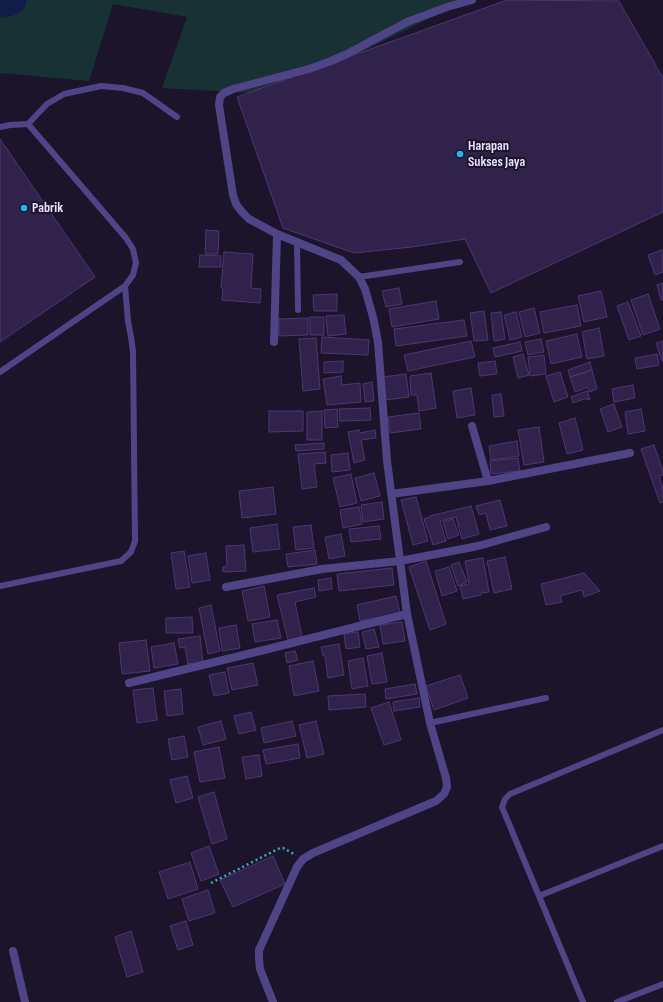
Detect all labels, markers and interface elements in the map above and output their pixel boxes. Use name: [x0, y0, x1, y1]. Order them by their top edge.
place label: Harapan Sukses Jaya: [468, 138, 525, 170]
marker: Harapan Sukses Jaya: [455, 149, 465, 159]
place label: Pabrik: [32, 200, 63, 216]
marker: Pabrik: [19, 203, 29, 213]

